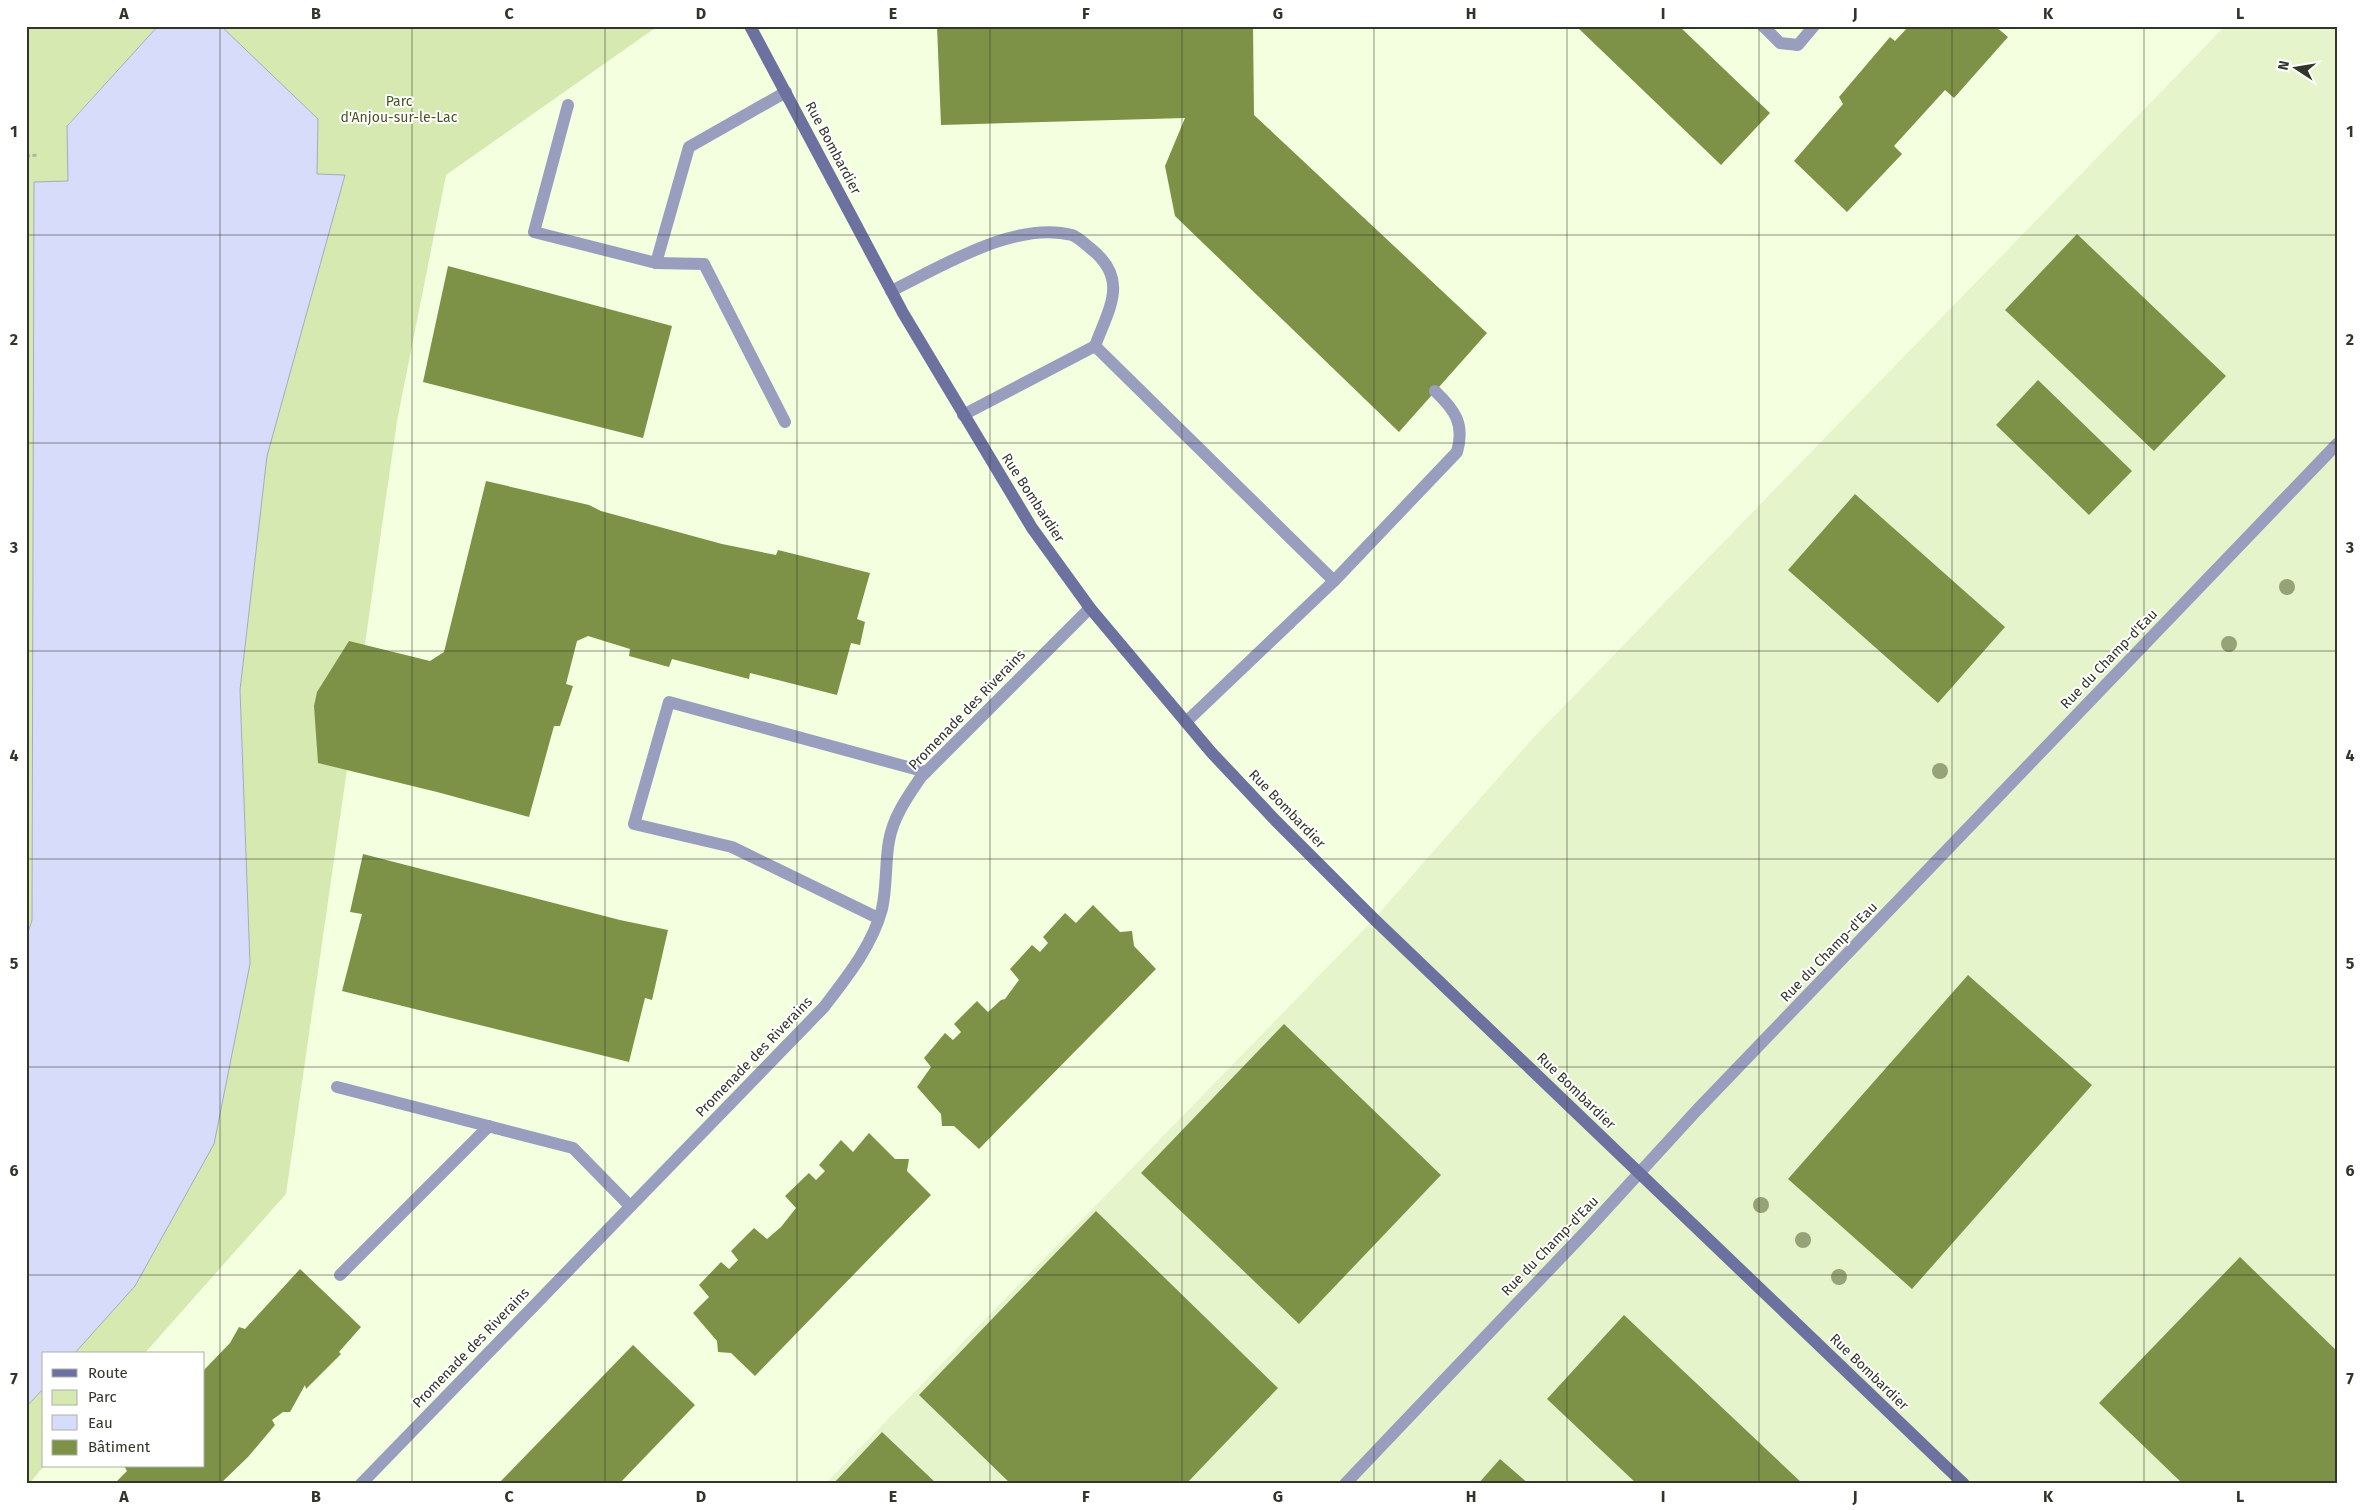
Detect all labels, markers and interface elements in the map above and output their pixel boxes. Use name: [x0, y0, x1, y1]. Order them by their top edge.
text: A: [118, 4, 129, 23]
text: B: [311, 4, 321, 23]
text: C: [504, 4, 514, 23]
text: D: [696, 4, 706, 23]
text: E: [889, 4, 897, 23]
text: F: [1082, 4, 1090, 23]
text: G: [1273, 4, 1283, 23]
text: H: [1466, 4, 1476, 23]
text: I: [1661, 4, 1665, 23]
text: J: [1851, 4, 1858, 23]
text: K: [2043, 4, 2054, 23]
text: L: [2236, 4, 2244, 23]
north arrow: [2272, 42, 2322, 92]
text: N: [2274, 59, 2293, 72]
park label: Parc d'Anjou-sur-le-Lac: [341, 93, 458, 126]
street label: Rue Bombardier: [801, 99, 865, 198]
text: 1: [10, 122, 18, 141]
text: 1: [2346, 122, 2354, 141]
text: 2: [10, 330, 18, 349]
text: 2: [2346, 330, 2354, 349]
street label: Rue Bombardier: [998, 450, 1068, 546]
text: 3: [9, 538, 18, 557]
text: 3: [2345, 538, 2354, 557]
street label: Rue du Champ-d'Eau: [2057, 606, 2161, 712]
street label: Promenade des Riverains: [905, 646, 1029, 774]
text: 4: [9, 746, 19, 765]
text: 4: [2345, 746, 2355, 765]
street label: Rue Bombardier: [1245, 766, 1329, 852]
street label: Rue du Champ-d'Eau: [1777, 899, 1881, 1005]
text: 5: [10, 954, 19, 973]
text: 5: [2346, 954, 2355, 973]
street label: Promenade des Riverains: [692, 993, 816, 1121]
street label: Rue Bombardier: [1533, 1049, 1619, 1133]
text: 6: [9, 1161, 19, 1180]
text: 6: [2345, 1161, 2355, 1180]
street label: Rue du Champ-d'Eau: [1498, 1193, 1602, 1299]
street label: Promenade des Riverains: [409, 1284, 533, 1412]
street label: Rue Bombardier: [1826, 1330, 1912, 1414]
legend: [42, 1352, 205, 1468]
text: Route: [88, 1364, 128, 1382]
text: 7: [10, 1369, 18, 1388]
text: 7: [2346, 1369, 2354, 1388]
text: Parc: [88, 1388, 117, 1406]
text: Eau: [88, 1414, 113, 1432]
text: Bâtiment: [88, 1438, 151, 1456]
text: A: [118, 1487, 129, 1506]
text: B: [311, 1487, 321, 1506]
text: C: [504, 1487, 514, 1506]
text: D: [696, 1487, 706, 1506]
text: E: [889, 1487, 897, 1506]
text: F: [1082, 1487, 1090, 1506]
text: G: [1273, 1487, 1283, 1506]
text: H: [1466, 1487, 1476, 1506]
text: I: [1661, 1487, 1665, 1506]
text: J: [1851, 1487, 1858, 1506]
text: K: [2043, 1487, 2054, 1506]
text: L: [2236, 1487, 2244, 1506]

